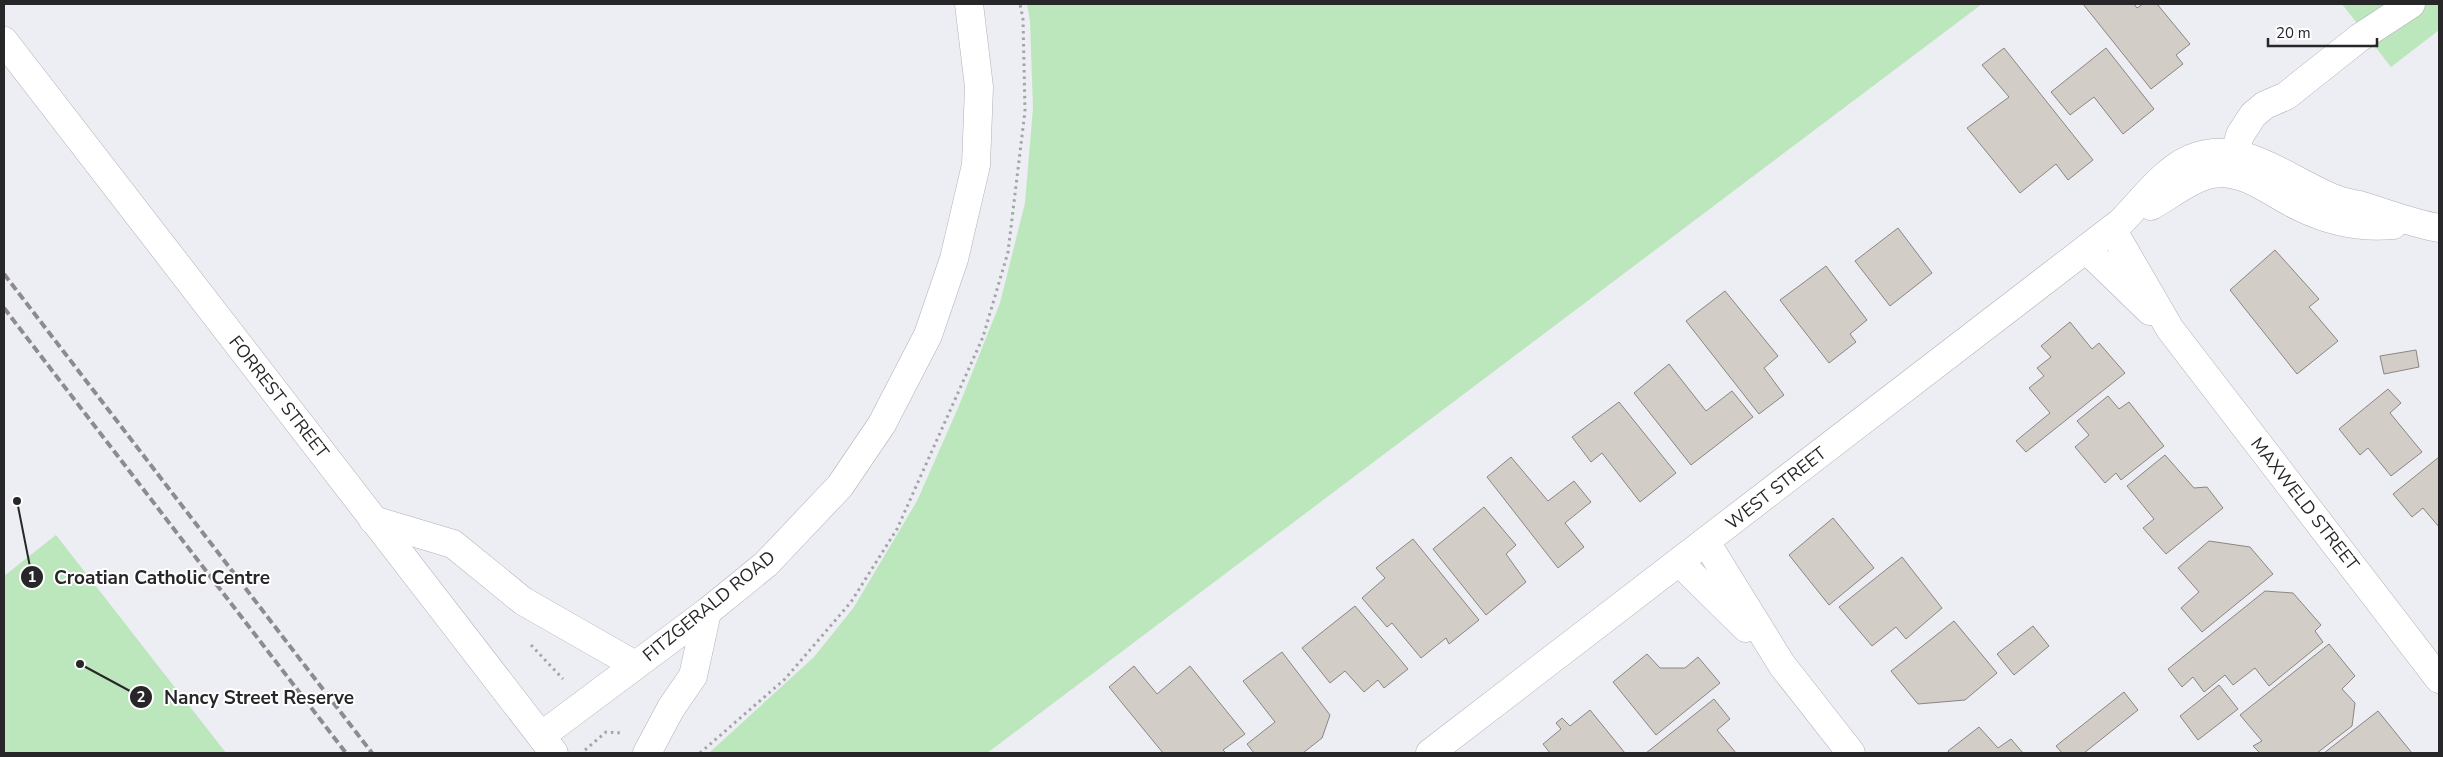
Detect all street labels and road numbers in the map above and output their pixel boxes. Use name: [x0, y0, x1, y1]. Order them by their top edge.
street label: FORREST STREET: [224, 331, 335, 463]
street label: MAXWELD STREET: [2245, 432, 2365, 576]
street label: WEST STREET: [1721, 441, 1831, 535]
street label: FITZGERALD ROAD: [638, 545, 780, 667]

